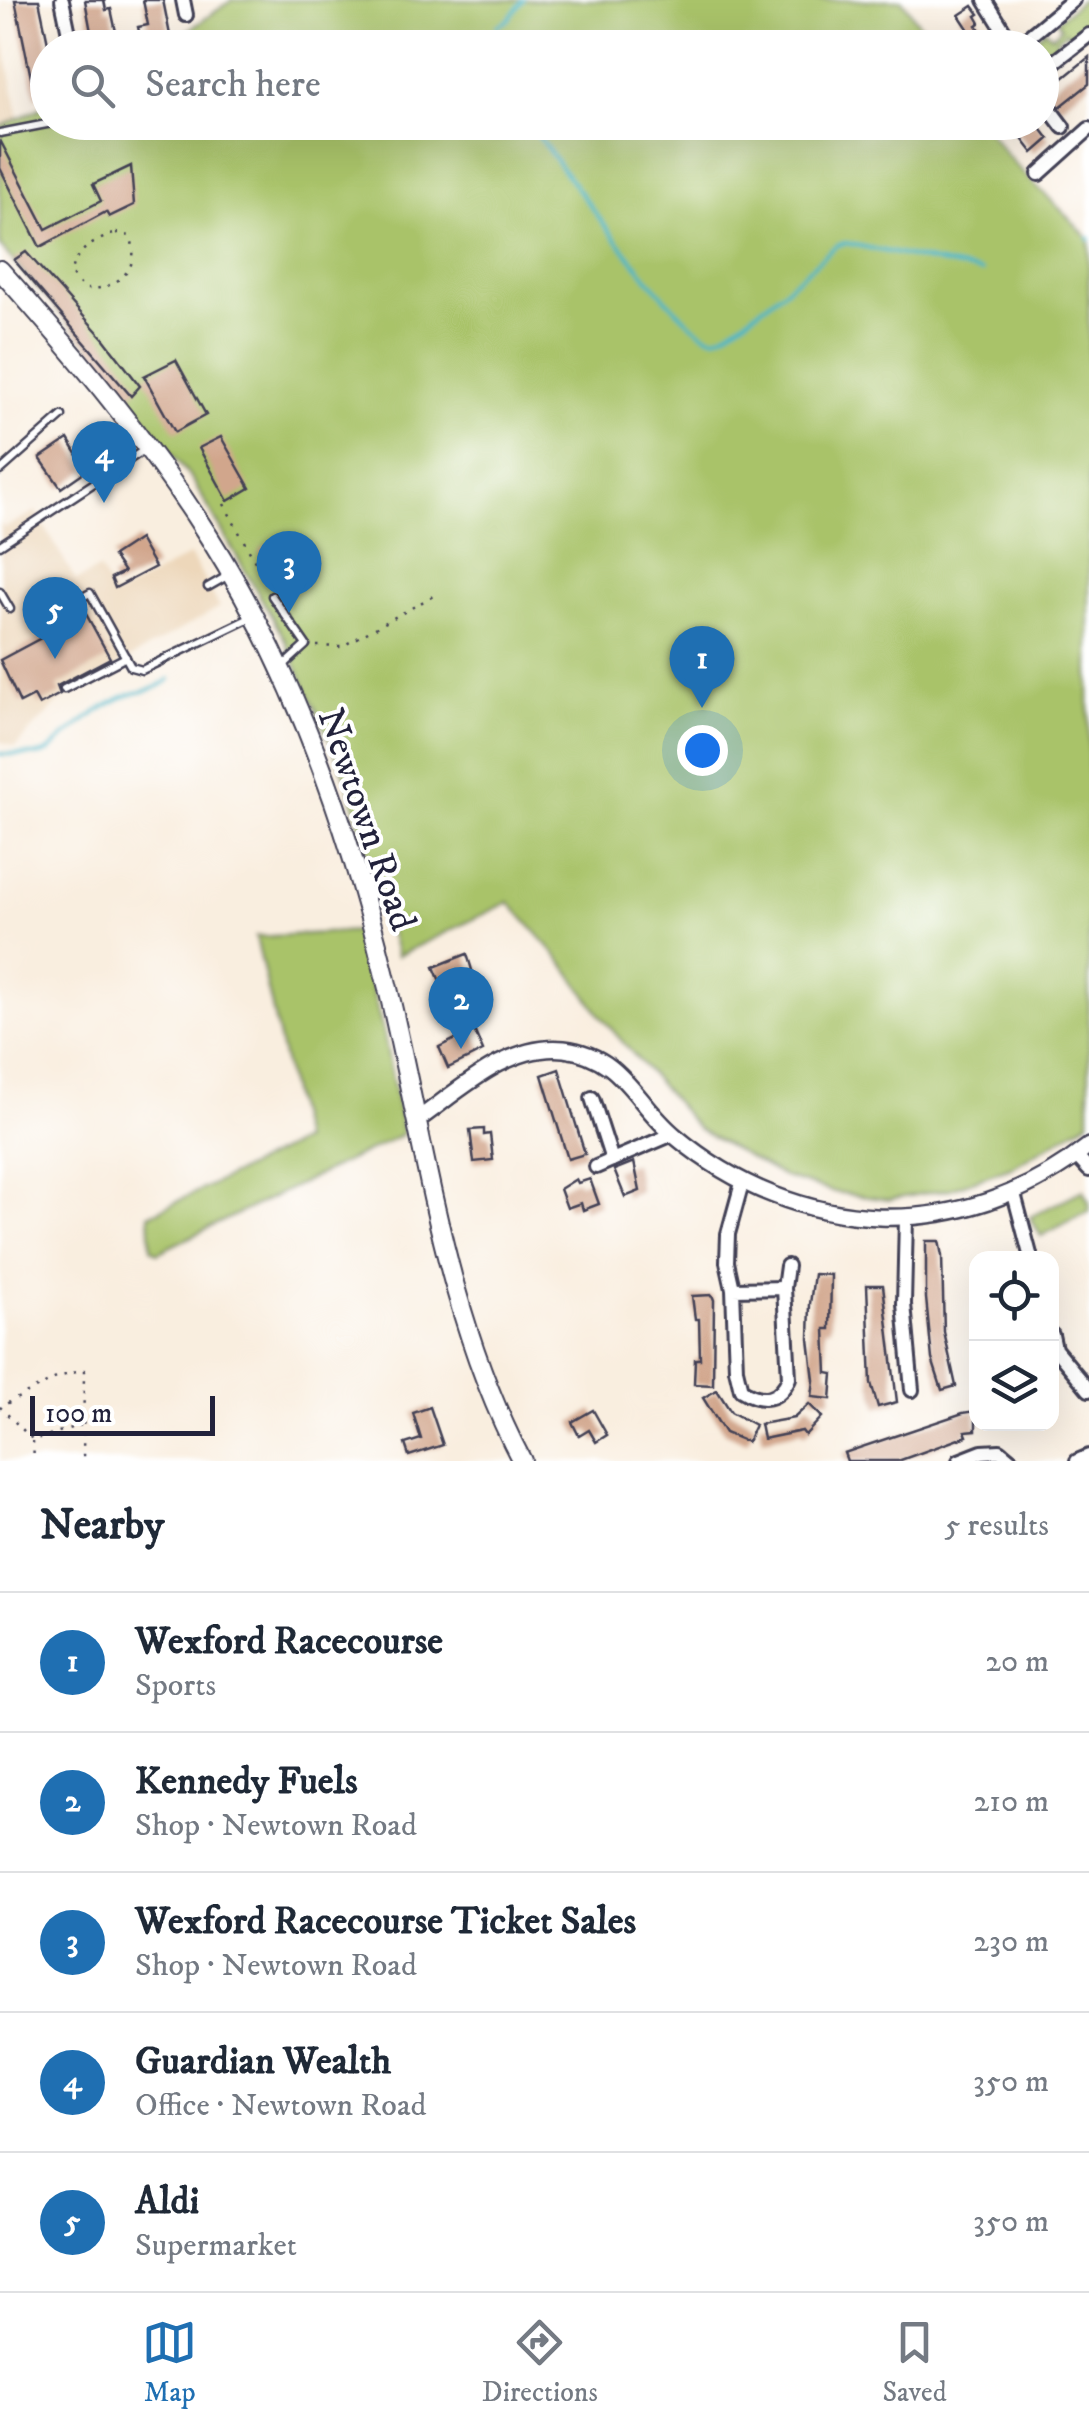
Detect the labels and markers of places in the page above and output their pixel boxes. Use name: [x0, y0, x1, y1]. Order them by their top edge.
pin: 4: [72, 420, 136, 503]
pin: 3: [256, 530, 322, 613]
pin: 5: [22, 576, 88, 659]
pin: 1: [670, 626, 734, 708]
pin: 2: [428, 966, 494, 1049]

